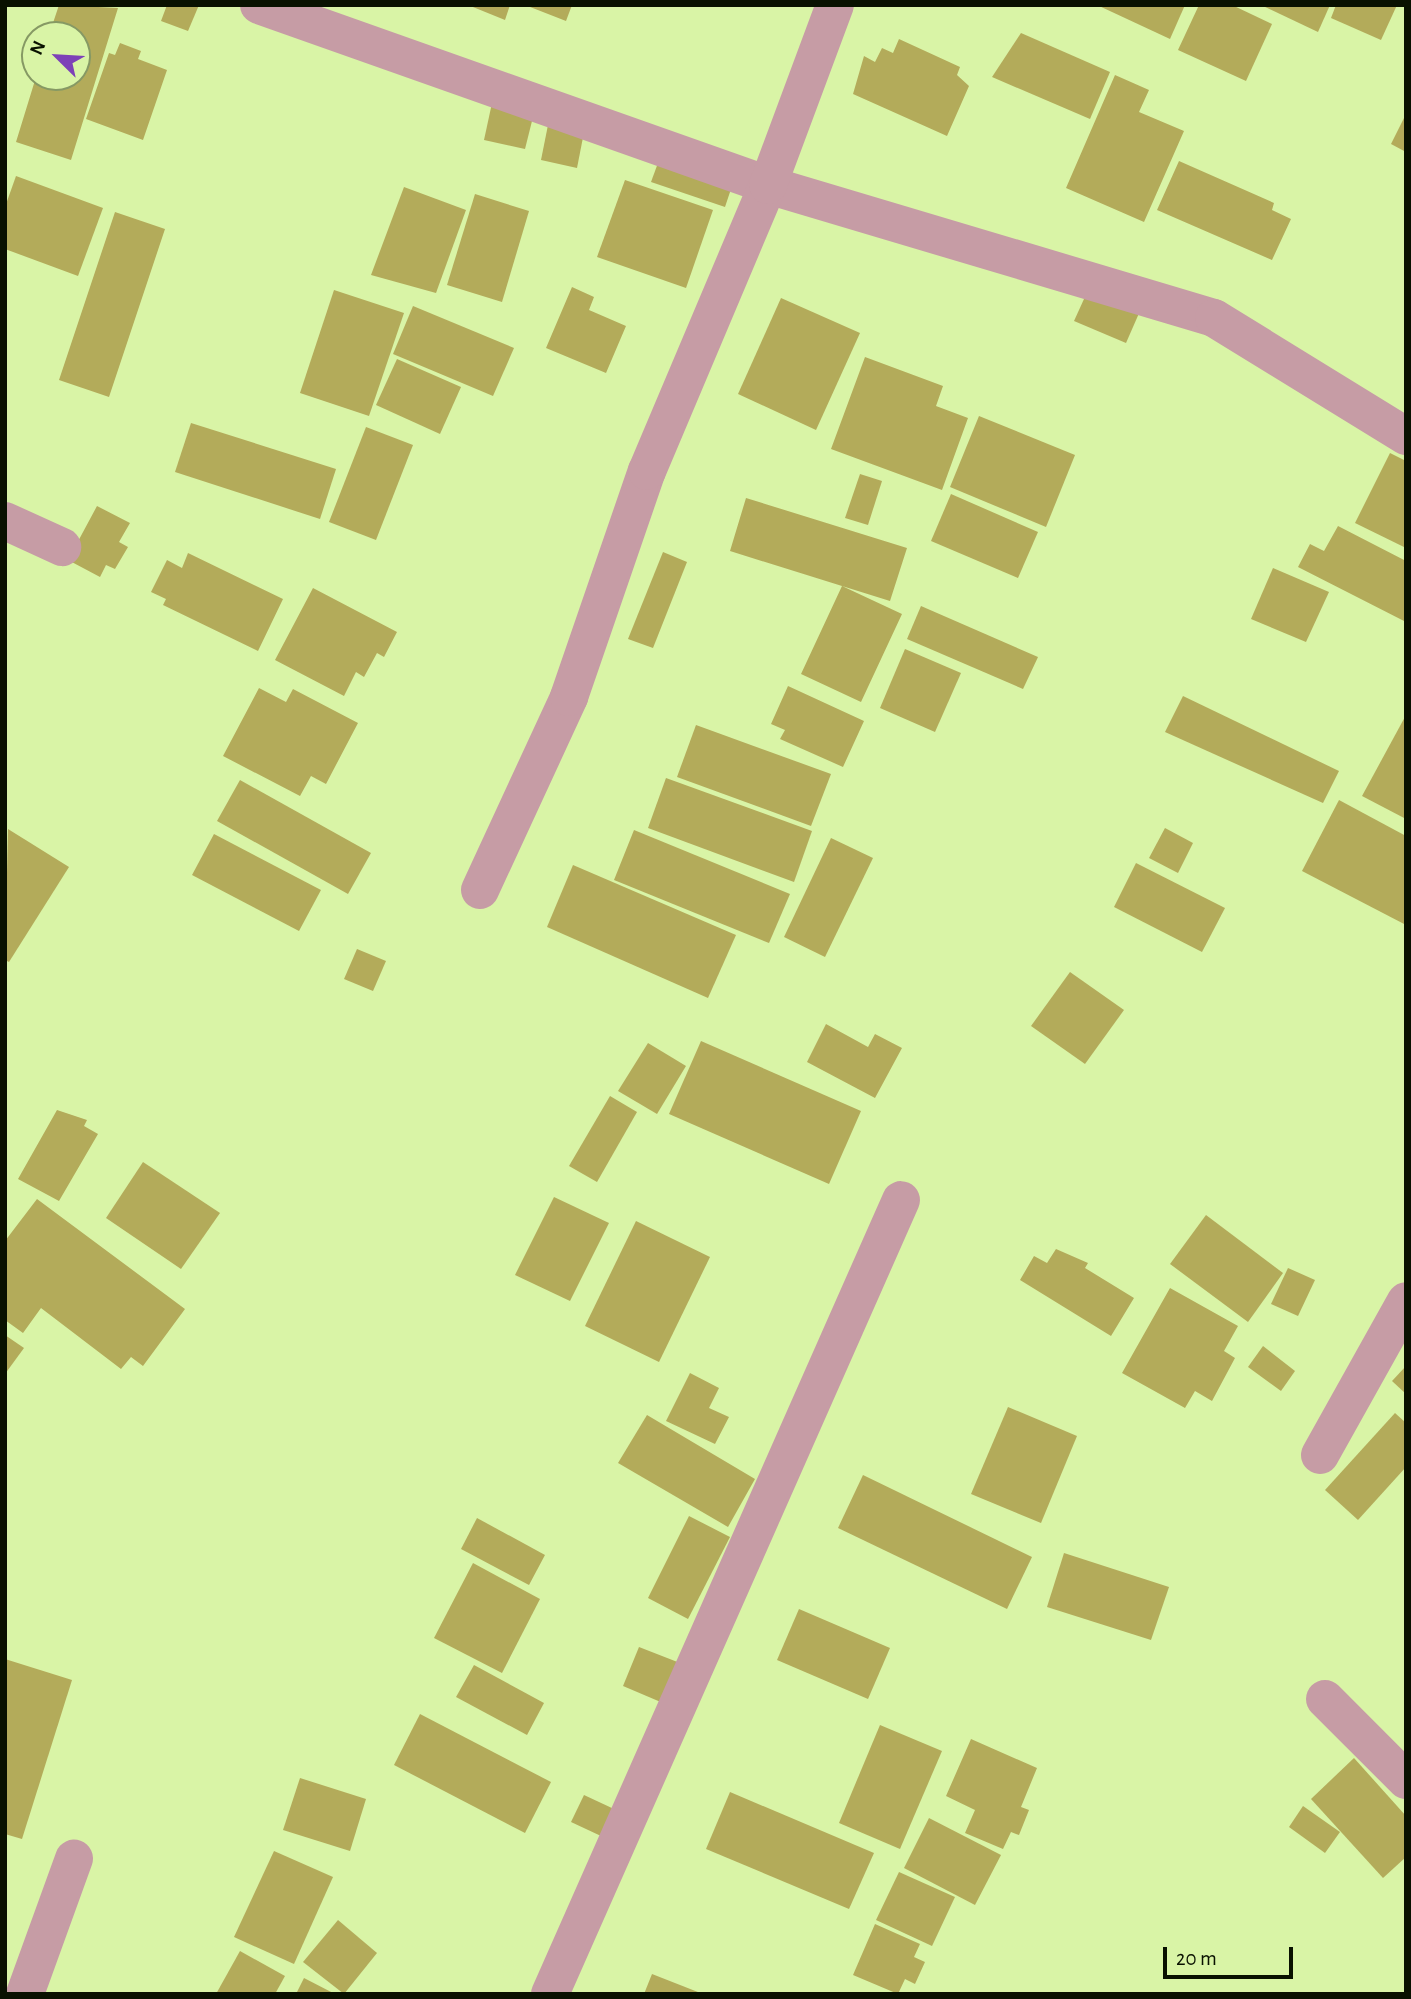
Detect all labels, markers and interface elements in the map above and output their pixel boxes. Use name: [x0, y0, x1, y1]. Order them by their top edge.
north arrow: [21, 21, 91, 91]
text: N: [27, 38, 50, 58]
scale bar: [1166, 1932, 1296, 1976]
text: 20 m: [1176, 1948, 1217, 1969]

